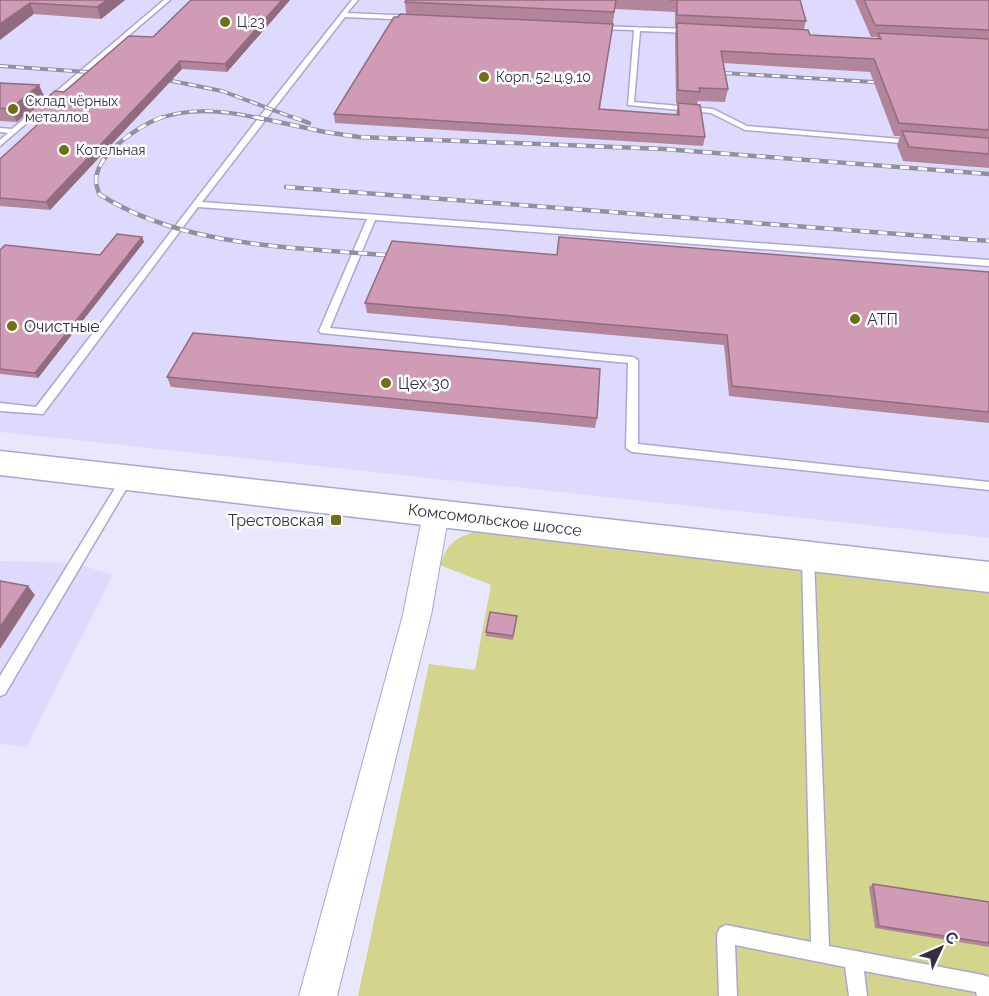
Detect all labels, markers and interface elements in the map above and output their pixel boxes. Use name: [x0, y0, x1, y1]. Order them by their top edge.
place label: Ц.23: [237, 14, 265, 30]
marker: Ц.23: [218, 15, 232, 29]
place label: Корп. 52 ц.9,10: [496, 69, 591, 85]
marker: Корп. 52 ц.9,10: [477, 70, 491, 84]
place label: Склад чёрных металлов: [25, 93, 118, 125]
marker: Склад чёрных металлов: [6, 102, 20, 116]
place label: Котельная: [76, 142, 146, 158]
marker: Котельная: [57, 143, 71, 157]
place label: АТП: [867, 310, 898, 329]
marker: АТП: [848, 312, 862, 326]
place label: Очистные: [24, 317, 100, 336]
marker: Очистные: [5, 319, 19, 333]
place label: Цех 30: [398, 374, 450, 393]
marker: Цех 30: [379, 376, 393, 390]
street label: Комсомольское шоссе: [407, 500, 583, 540]
place label: Трестовская: [228, 511, 324, 530]
marker: Трестовская: [329, 513, 343, 527]
north arrow: [911, 918, 971, 978]
text: С: [941, 927, 962, 948]

